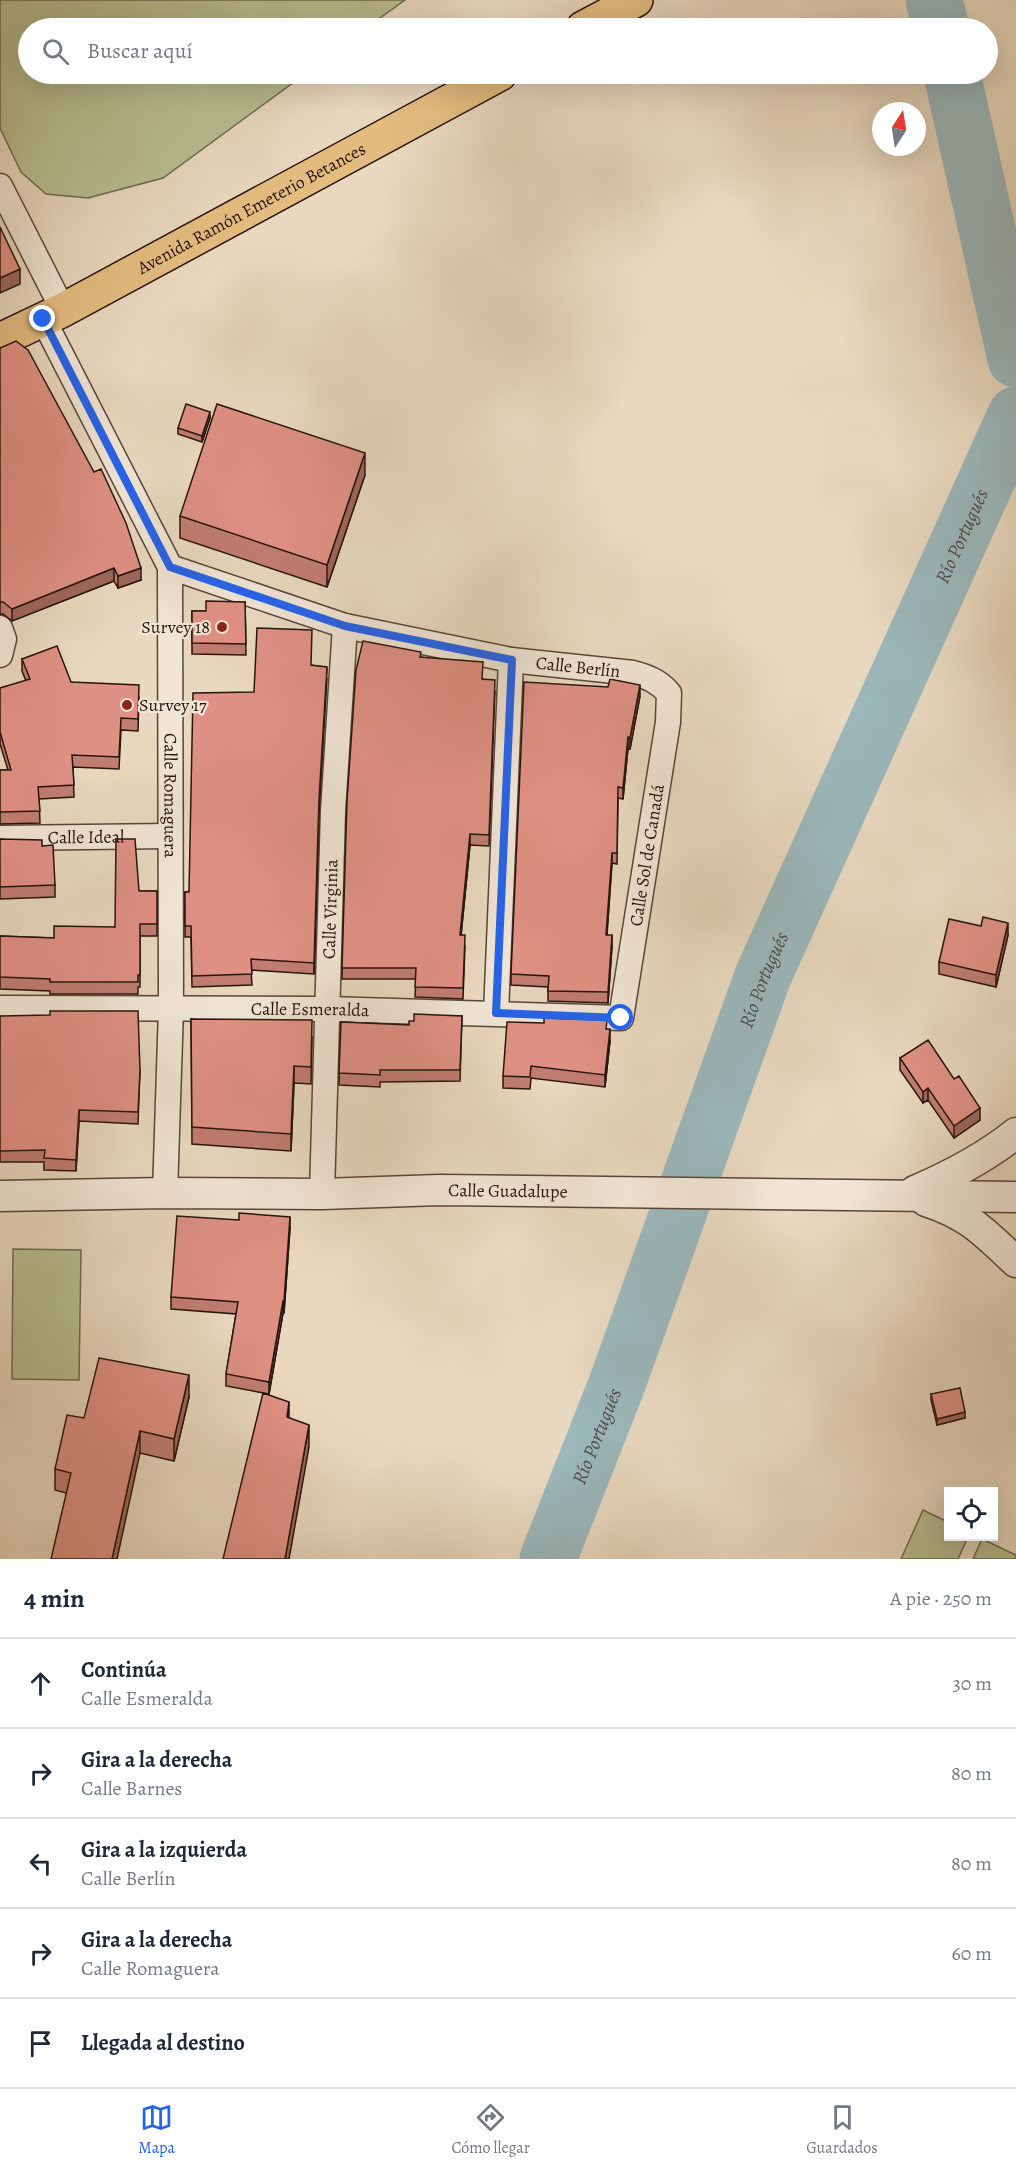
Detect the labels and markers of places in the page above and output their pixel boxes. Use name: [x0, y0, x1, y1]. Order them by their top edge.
place label: Survey 18: [141, 615, 210, 639]
marker: Survey 18: [215, 620, 229, 634]
place label: Survey 17: [139, 693, 207, 717]
marker: Survey 17: [120, 698, 134, 712]

